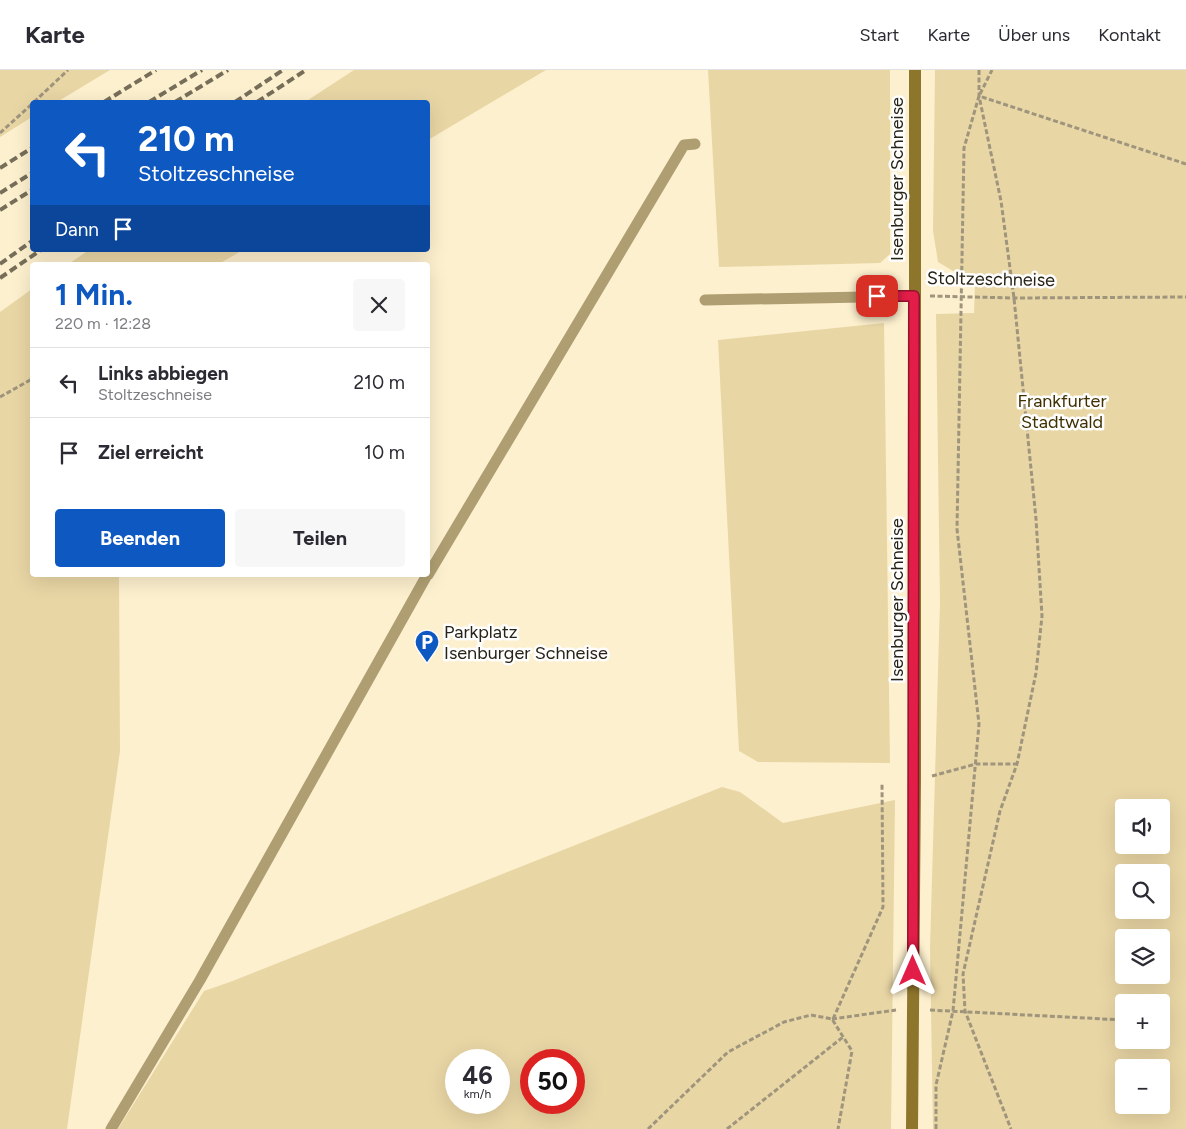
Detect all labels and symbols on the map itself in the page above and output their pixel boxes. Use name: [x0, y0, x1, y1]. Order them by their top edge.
street label: Isenburger Schneise: [886, 97, 908, 261]
street label: Stoltzeschneise: [927, 267, 1055, 291]
pin: [856, 275, 898, 317]
park label: Frankfurter Stadtwald: [1017, 390, 1107, 433]
street label: Isenburger Schneise: [886, 518, 908, 682]
place label: Parkplatz Isenburger Schneise: [444, 621, 608, 664]
parking icon: Parkplatz Isenburger Schneise: [414, 629, 440, 663]
position arrow: [886, 944, 938, 996]
speed limit sign: 50: [520, 1049, 585, 1114]

